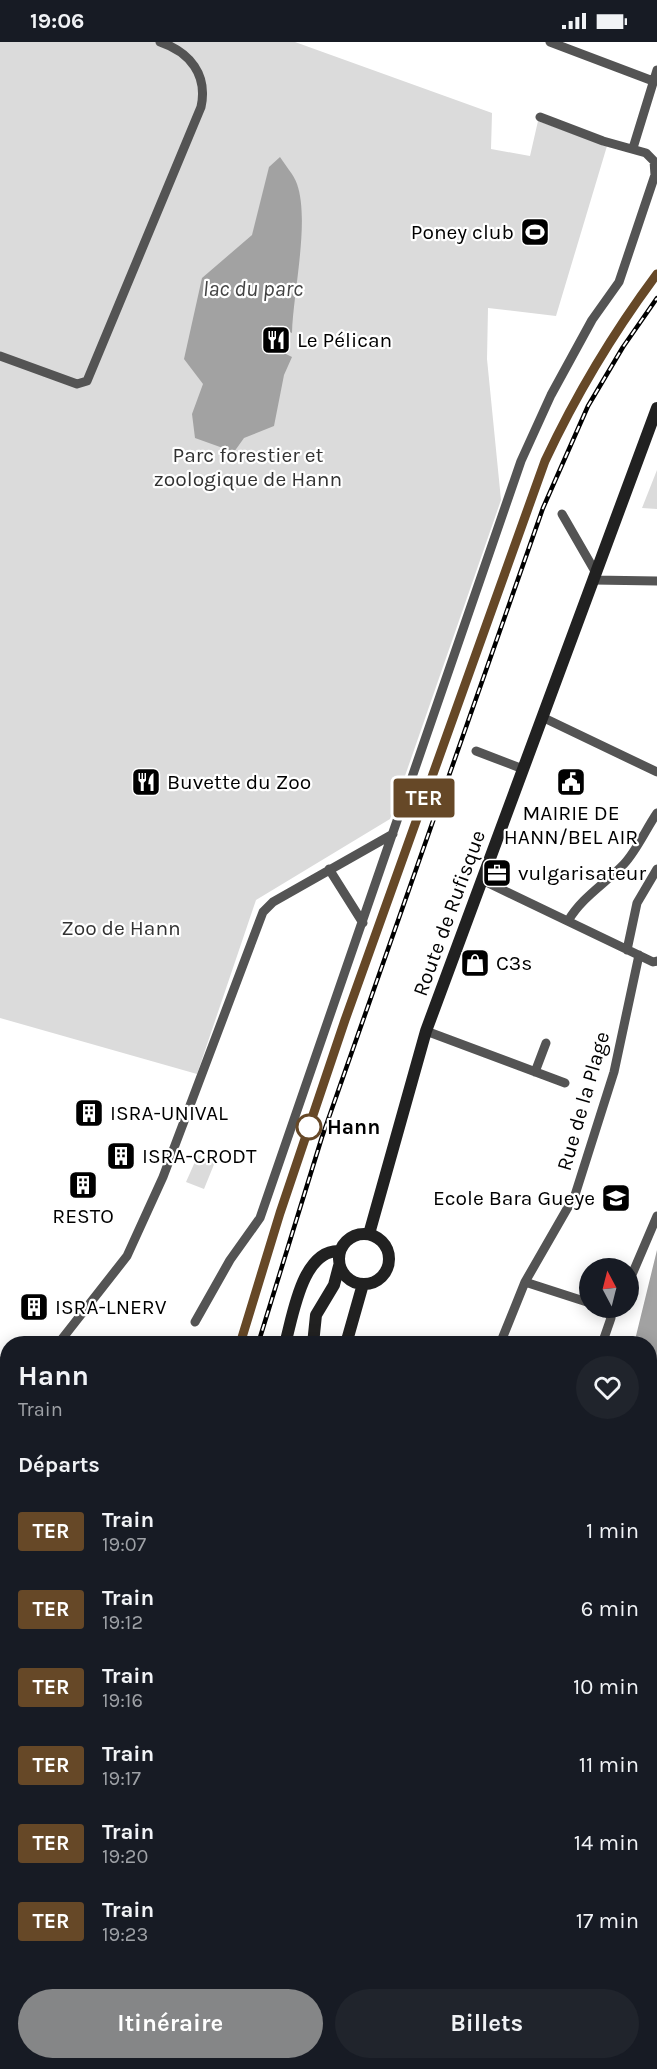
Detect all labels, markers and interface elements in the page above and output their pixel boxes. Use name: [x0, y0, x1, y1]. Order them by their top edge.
text: 19:06: [30, 8, 84, 34]
sports icon: Poney club: [519, 216, 551, 248]
place label: Poney club: [411, 220, 514, 244]
water label: lac du parc: [203, 276, 303, 302]
restaurant icon: Le Pélican: [260, 324, 292, 356]
place label: Le Pélican: [297, 328, 392, 352]
park label: Parc forestier et zoologique de Hann: [154, 443, 342, 491]
restaurant icon: Buvette du Zoo: [130, 766, 162, 798]
public building icon: MAIRIE DE HANN/BEL AIR: [555, 766, 587, 798]
place label: Buvette du Zoo: [167, 770, 311, 794]
line badge: TER: [390, 778, 458, 818]
text: TER: [406, 786, 443, 810]
place label: MAIRIE DE HANN/BEL AIR: [504, 801, 638, 849]
street label: Route de Rufisque: [408, 827, 490, 999]
office icon: vulgarisateur: [481, 857, 513, 889]
place label: vulgarisateur: [518, 861, 646, 885]
park label: Zoo de Hann: [61, 916, 181, 940]
shop icon: C3s: [459, 947, 491, 979]
place label: C3s: [496, 951, 532, 975]
street label: Rue de la Plage: [552, 1029, 614, 1173]
building icon: ISRA-UNIVAL: [73, 1097, 105, 1129]
place label: ISRA-UNIVAL: [110, 1101, 228, 1125]
marker: Hann: [296, 1114, 322, 1140]
place label: Hann: [327, 1115, 380, 1139]
building icon: ISRA-CRODT: [105, 1140, 137, 1172]
place label: ISRA-CRODT: [142, 1144, 257, 1168]
building icon: RESTO: [67, 1169, 99, 1201]
school or university icon: Ecole Bara Gueye: [600, 1182, 632, 1214]
place label: Ecole Bara Gueye: [433, 1186, 595, 1210]
place label: RESTO: [52, 1204, 114, 1228]
north arrow: [579, 1258, 639, 1318]
map controls: [579, 1258, 639, 1318]
building icon: ISRA-LNERV: [18, 1291, 50, 1323]
place label: ISRA-LNERV: [55, 1295, 167, 1319]
button: heart: [576, 1356, 639, 1419]
text: Hann: [18, 1359, 89, 1392]
text: Train: [18, 1398, 63, 1421]
text: Départs: [18, 1452, 100, 1478]
text: Train: [102, 1507, 154, 1533]
text: 1 min: [586, 1518, 639, 1544]
text: TER: [33, 1519, 70, 1543]
text: 19:07: [102, 1533, 146, 1556]
text: Train: [102, 1585, 154, 1611]
text: 6 min: [581, 1596, 639, 1622]
text: TER: [33, 1597, 70, 1621]
text: 19:12: [102, 1611, 143, 1634]
text: Train: [102, 1663, 154, 1689]
text: 10 min: [573, 1674, 639, 1700]
text: TER: [33, 1675, 70, 1699]
text: 19:16: [102, 1689, 143, 1712]
text: Train: [102, 1741, 154, 1767]
text: 11 min: [579, 1752, 639, 1778]
text: TER: [33, 1753, 70, 1777]
text: 19:17: [102, 1767, 141, 1790]
text: Train: [102, 1819, 154, 1845]
text: 14 min: [574, 1830, 639, 1856]
text: TER: [33, 1831, 70, 1855]
text: 19:20: [102, 1845, 148, 1868]
text: Train: [102, 1897, 154, 1923]
text: 17 min: [576, 1908, 639, 1934]
text: TER: [33, 1909, 70, 1933]
text: 19:23: [102, 1923, 148, 1946]
button: Itinéraire: [18, 1989, 323, 2058]
button: Billets: [335, 1989, 639, 2058]

